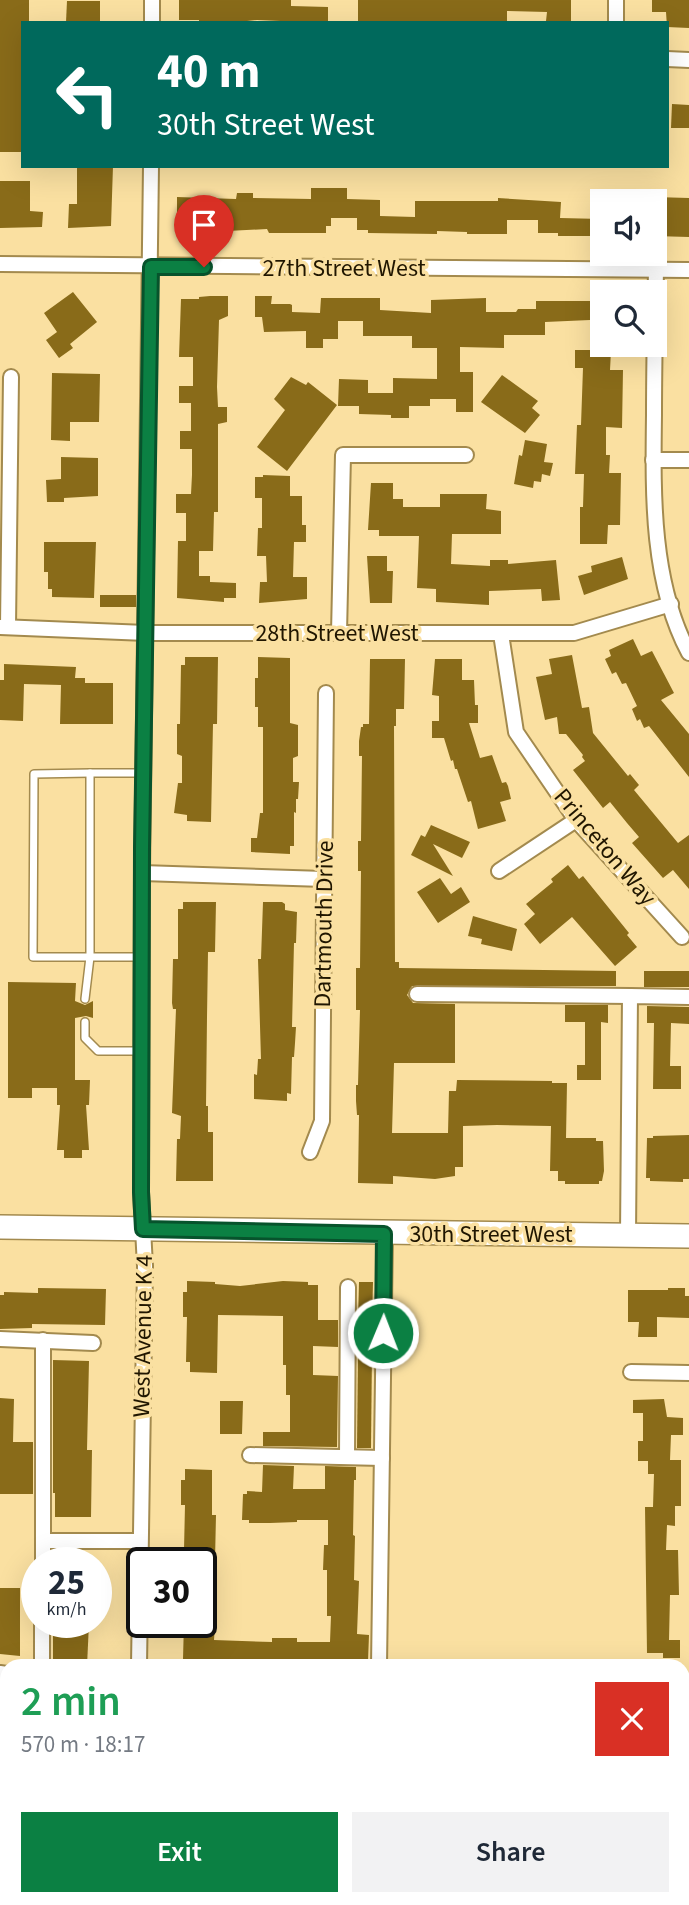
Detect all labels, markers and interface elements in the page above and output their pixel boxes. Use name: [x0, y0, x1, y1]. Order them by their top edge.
text: 40 m: [157, 37, 261, 107]
icon: left: [42, 49, 133, 140]
text: 30th Street West: [157, 102, 375, 148]
map controls: [590, 189, 667, 357]
button: sound: [590, 189, 667, 266]
pin: [174, 195, 234, 267]
icon: arrive: [185, 206, 223, 244]
street label: 27th Street West: [262, 251, 426, 286]
button: search: [590, 280, 667, 357]
street label: 28th Street West: [255, 616, 419, 651]
street label: Princeton Way: [545, 781, 665, 913]
street label: Dartmouth Drive: [305, 840, 343, 1008]
street label: 30th Street West: [409, 1217, 573, 1252]
street label: West Avenue K 4: [124, 1254, 162, 1418]
position arrow: [346, 1296, 420, 1370]
speed limit sign: 30: [126, 1547, 217, 1638]
text: 25: [48, 1558, 85, 1608]
text: km/h: [47, 1597, 86, 1622]
text: 2 min: [21, 1672, 121, 1732]
button: close: [595, 1682, 669, 1756]
text: 570 m · 18:17: [21, 1728, 145, 1761]
button: Exit: [21, 1812, 338, 1892]
button: Share: [352, 1812, 669, 1892]

